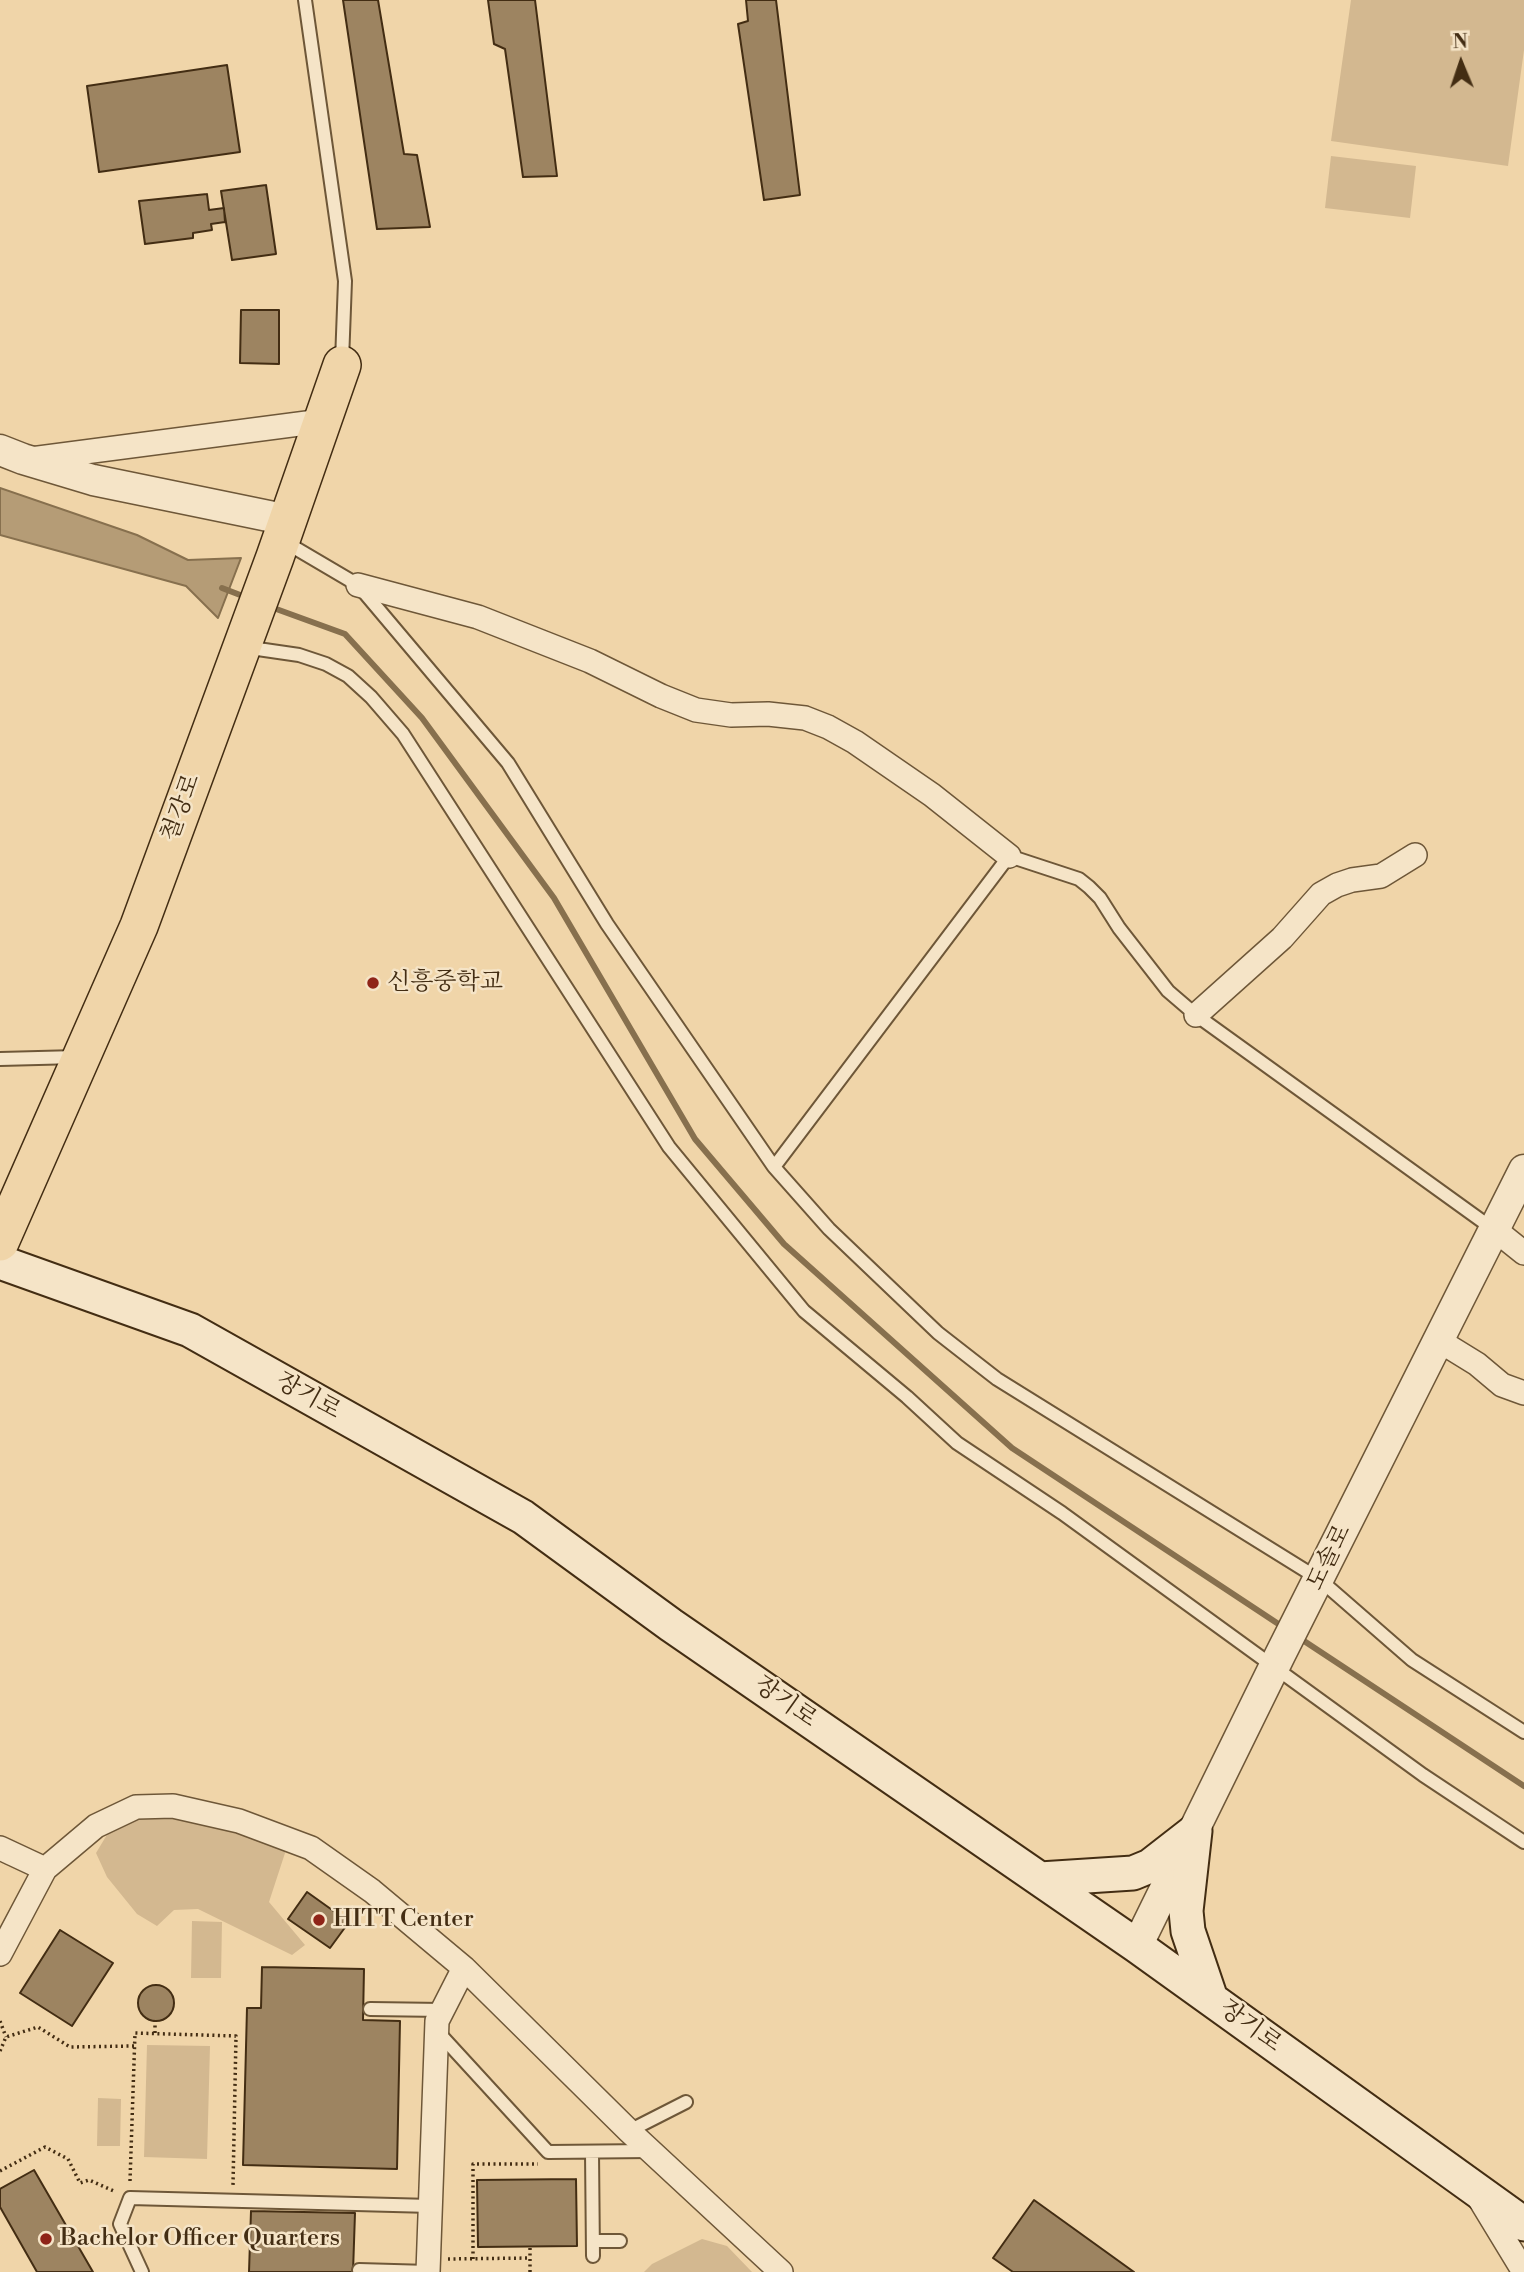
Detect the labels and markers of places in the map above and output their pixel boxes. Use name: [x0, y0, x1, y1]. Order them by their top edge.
place label: 신흥중학교: [387, 969, 503, 997]
marker: 신흥중학교: [365, 975, 381, 991]
place label: HITT Center: [333, 1906, 474, 1934]
marker: HITT Center: [311, 1912, 327, 1928]
place label: Bachelor Officer Quarters: [60, 2225, 340, 2253]
marker: Bachelor Officer Quarters: [38, 2231, 54, 2247]

